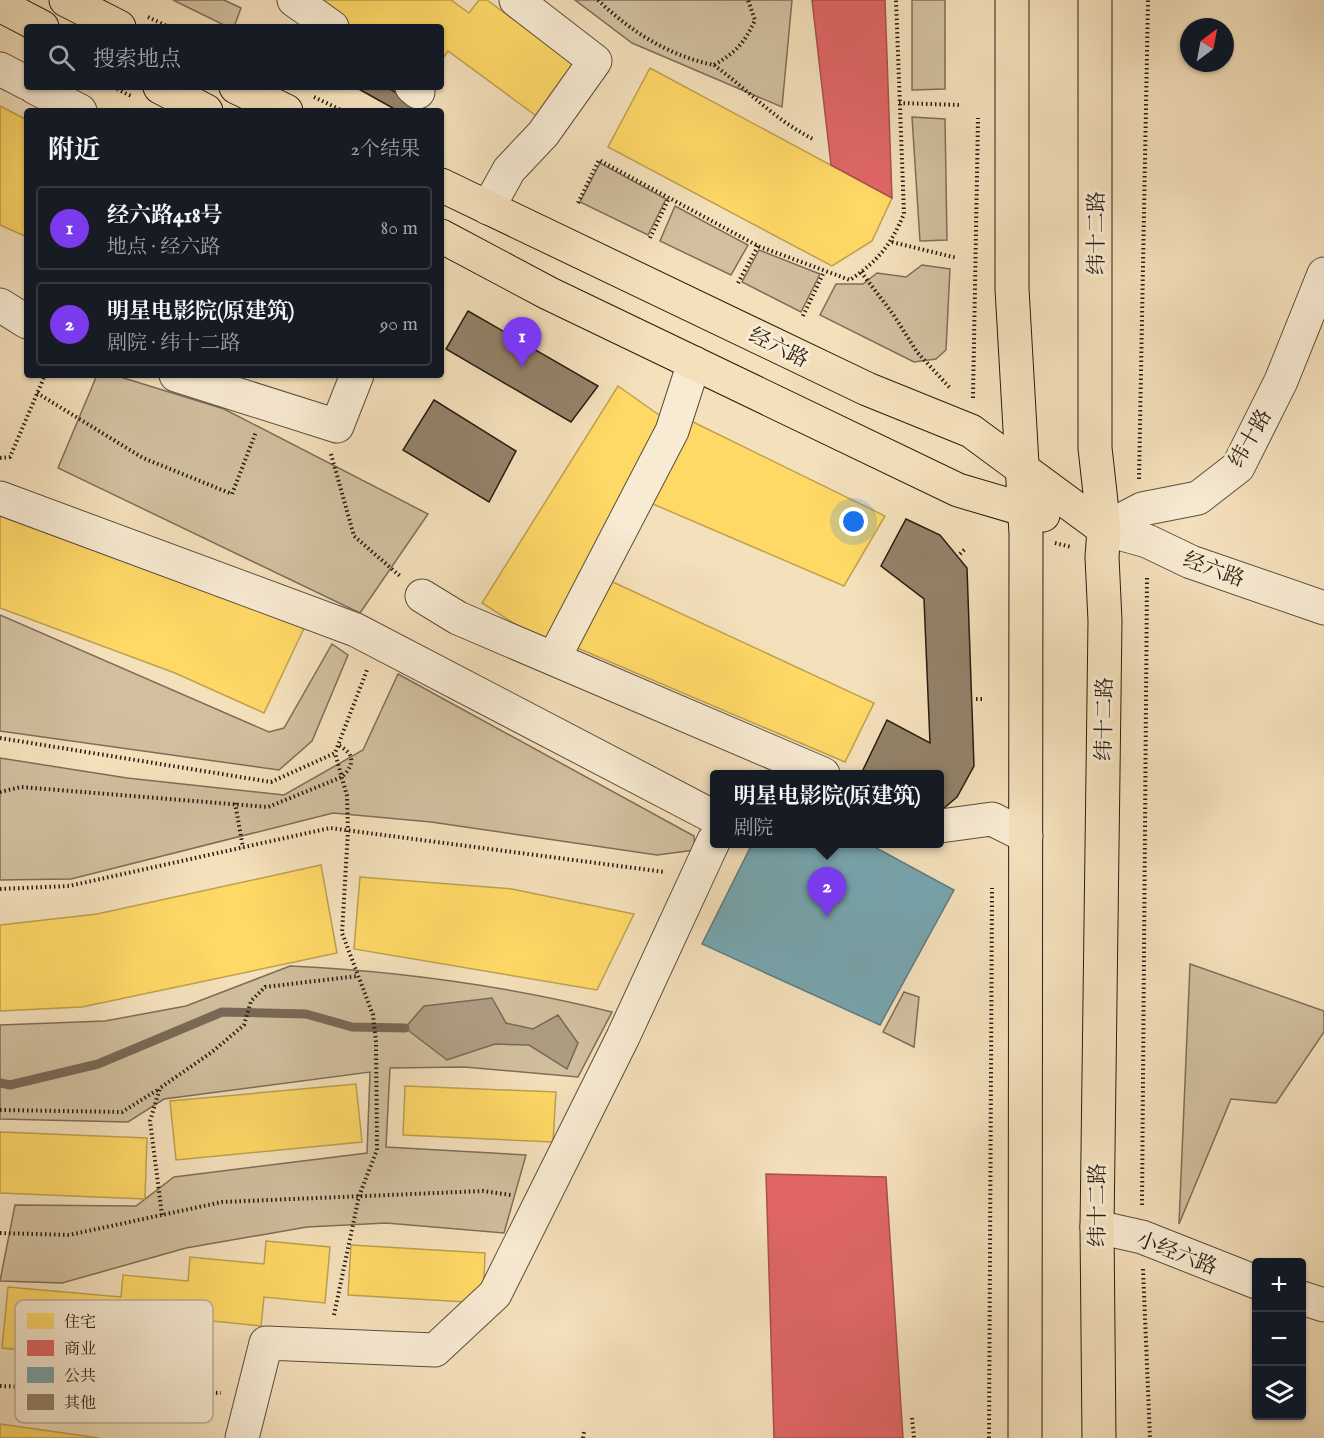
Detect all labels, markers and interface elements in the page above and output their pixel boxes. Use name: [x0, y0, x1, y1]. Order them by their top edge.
north arrow: [1180, 18, 1234, 72]
search box: [24, 24, 444, 90]
icon: search: [45, 41, 78, 74]
text: 搜索地点: [93, 46, 181, 74]
text: 附近: [48, 134, 100, 167]
text: 2个结果: [351, 137, 420, 162]
street label: 纬十二路: [1084, 191, 1111, 275]
text: 经六路418号: [107, 202, 223, 230]
text: 1: [66, 216, 73, 241]
text: 80 m: [381, 216, 418, 241]
text: 地点 · 经六路: [107, 235, 220, 260]
text: 明星电影院(原建筑): [107, 298, 294, 326]
text: 2: [65, 312, 74, 337]
text: 90 m: [380, 312, 418, 337]
pin: 1: [502, 318, 542, 367]
street label: 经六路: [744, 322, 813, 374]
text: 剧院 · 纬十二路: [107, 331, 240, 356]
street label: 纬十路: [1224, 405, 1279, 473]
your location: [839, 507, 868, 536]
street label: 经六路: [1179, 547, 1248, 594]
street label: 纬十二路: [1091, 677, 1120, 761]
popup: [710, 770, 944, 848]
text: 明星电影院(原建筑): [733, 783, 921, 811]
text: 剧院: [733, 816, 773, 841]
pin: 2: [808, 868, 846, 917]
street label: 纬十二路: [1085, 1163, 1112, 1247]
street label: 小经六路: [1132, 1227, 1221, 1282]
map controls: [1252, 1258, 1306, 1420]
button: +: [1252, 1258, 1306, 1312]
legend: [15, 1300, 213, 1423]
button: −: [1252, 1312, 1306, 1366]
text: 住宅: [64, 1313, 96, 1333]
text: 商业: [64, 1340, 96, 1360]
button: layers: [1252, 1366, 1306, 1420]
text: 公共: [64, 1367, 96, 1387]
text: 其他: [64, 1394, 96, 1414]

